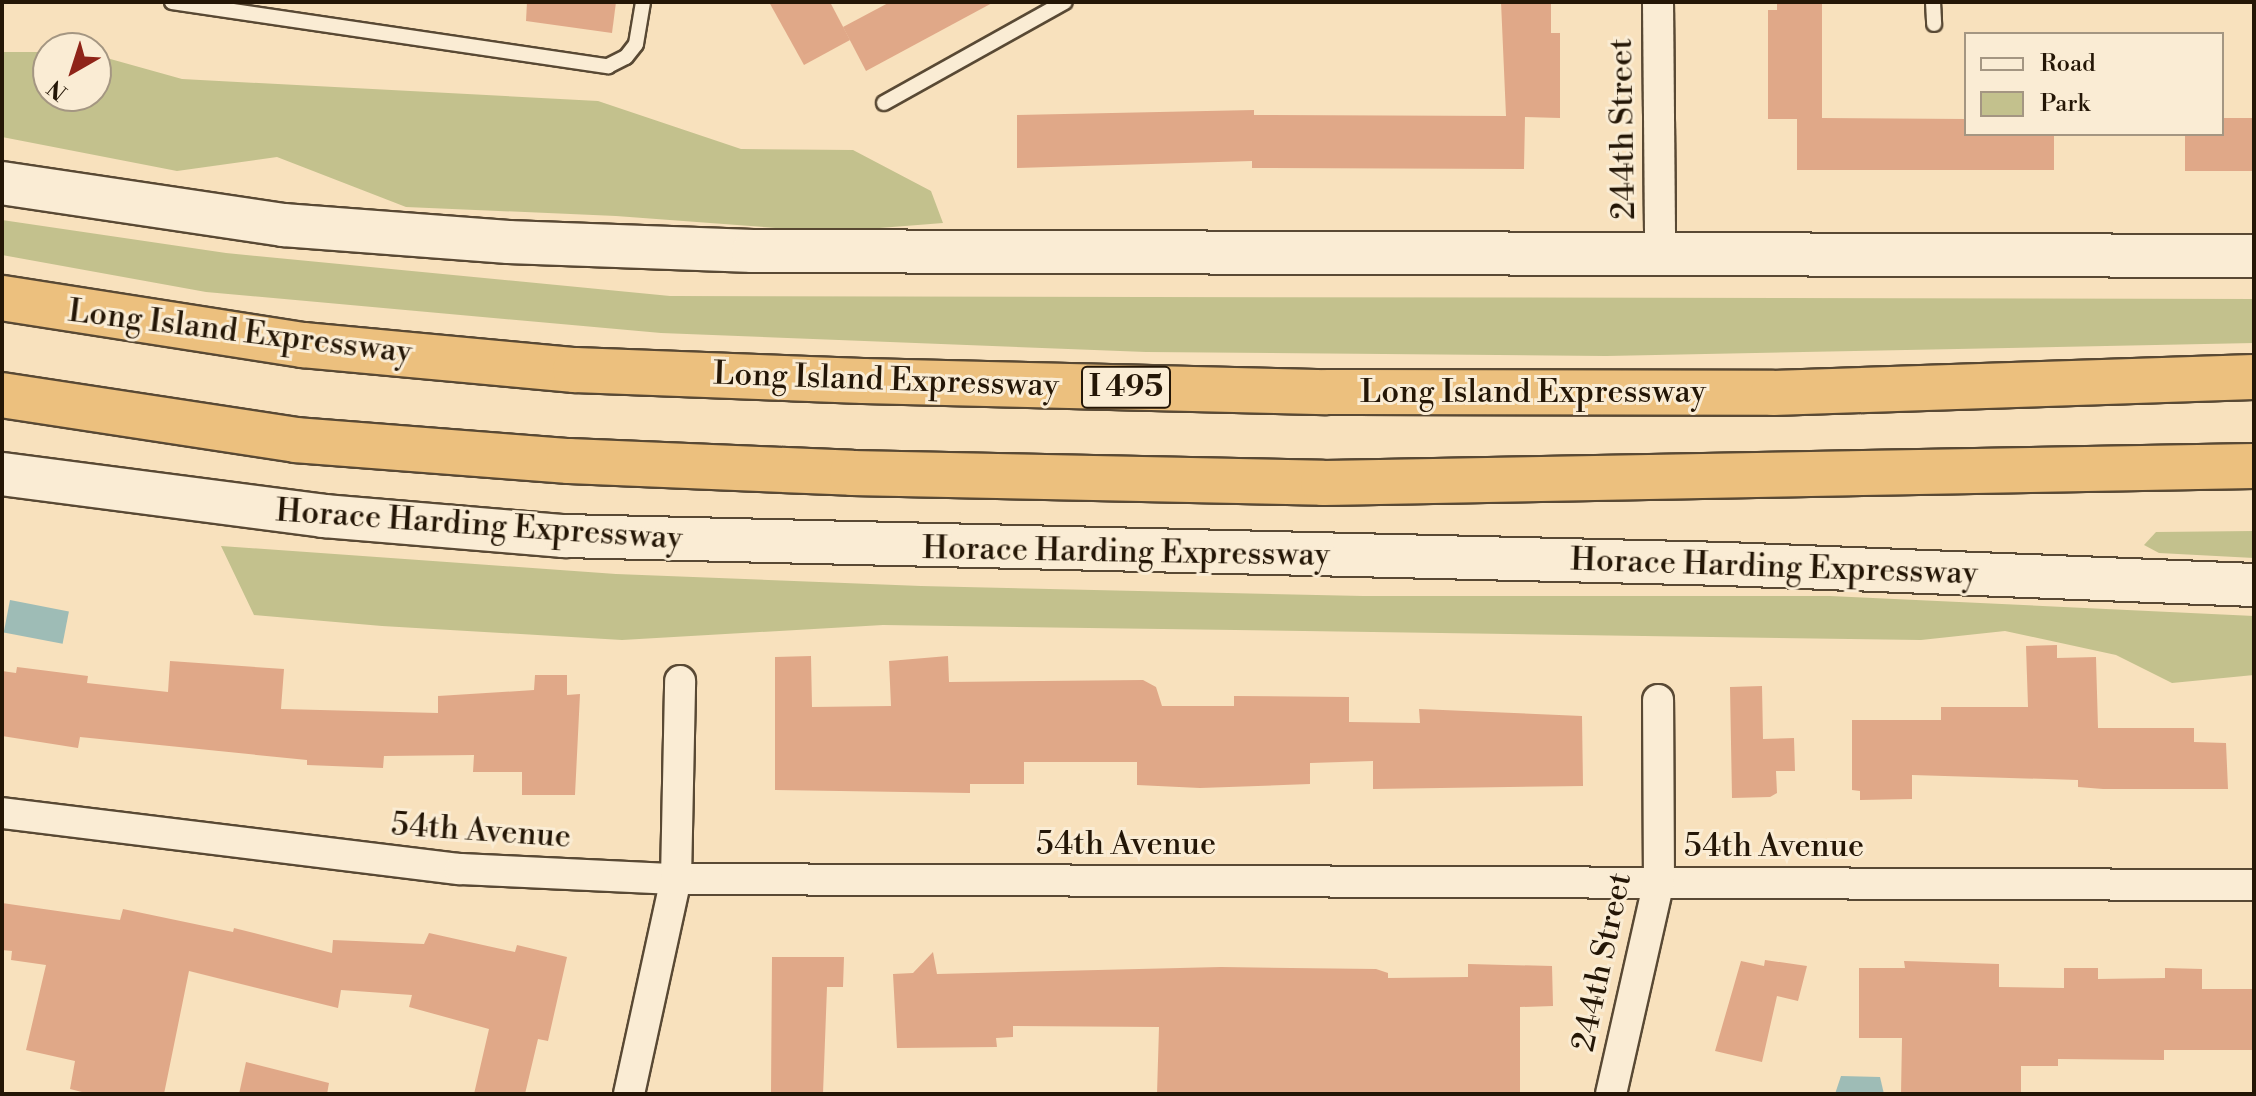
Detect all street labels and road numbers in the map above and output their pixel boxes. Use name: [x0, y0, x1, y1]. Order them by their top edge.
street label: 244th Street: [1602, 38, 1644, 220]
street label: Long Island Expressway: [66, 292, 414, 372]
street label: Long Island Expressway: [712, 355, 1060, 405]
road number: I 495: [1080, 361, 1172, 413]
street label: Long Island Expressway: [1360, 373, 1706, 411]
street label: Horace Harding Expressway: [274, 492, 684, 558]
street label: Horace Harding Expressway: [922, 529, 1330, 575]
street label: Horace Harding Expressway: [1570, 541, 1978, 593]
street label: 54th Avenue: [390, 806, 572, 856]
street label: 54th Avenue: [1036, 825, 1216, 863]
street label: 54th Avenue: [1684, 827, 1864, 865]
street label: 244th Street: [1564, 869, 1640, 1055]

